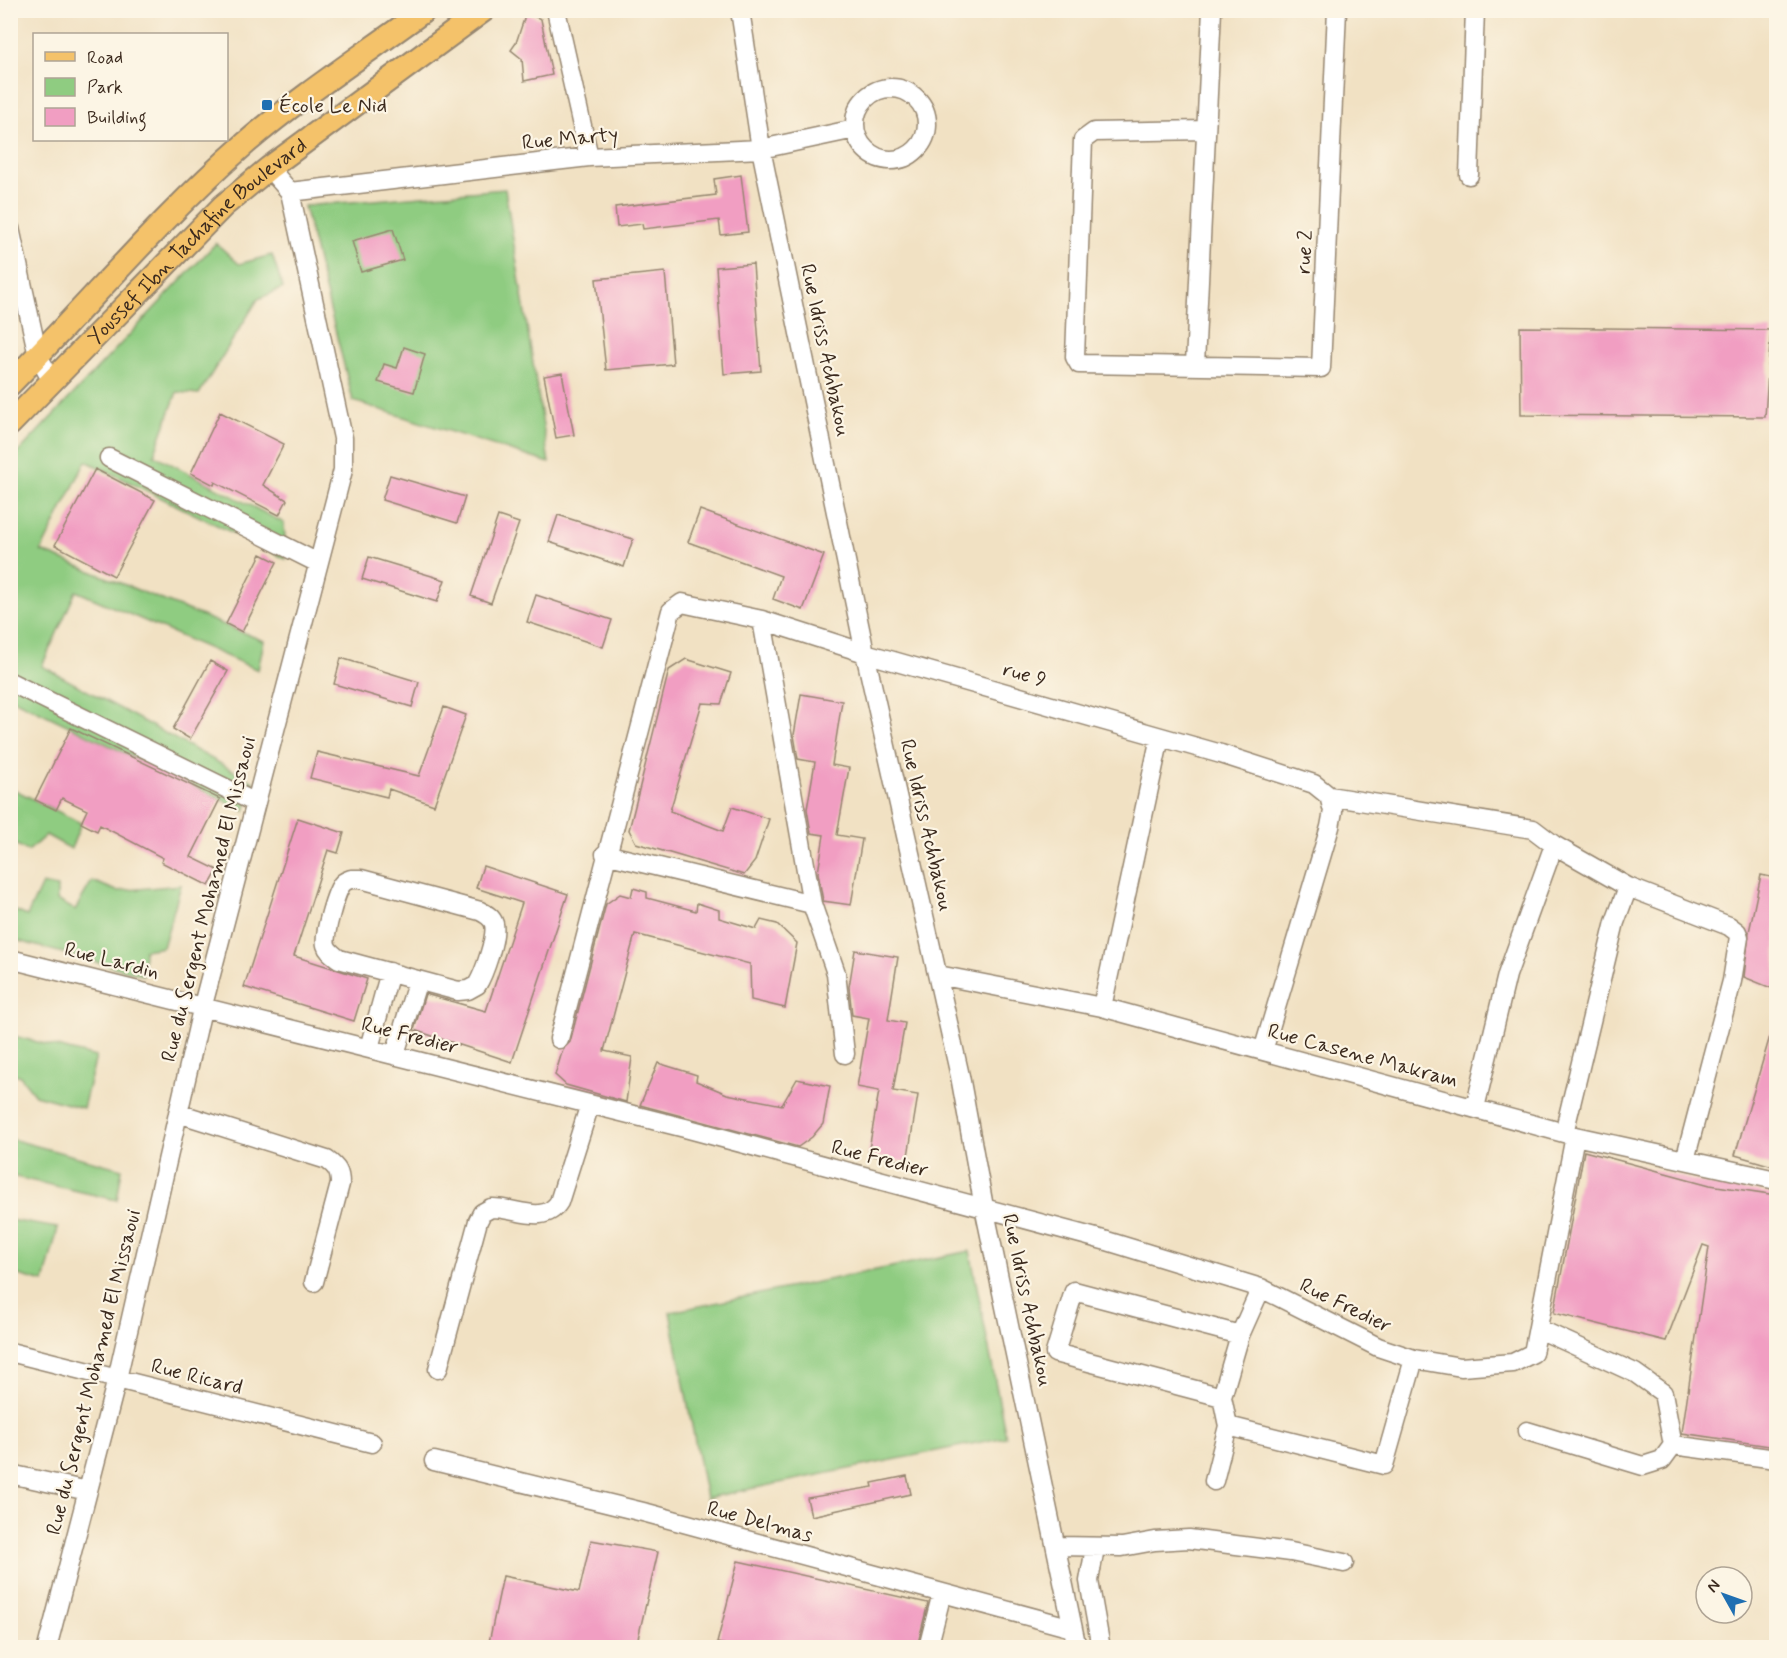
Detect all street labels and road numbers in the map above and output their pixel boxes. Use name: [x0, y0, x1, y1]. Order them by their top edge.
street label: Rue Marty: [521, 121, 619, 157]
street label: Youssef Ibn Tachafine Boulevard: [82, 132, 313, 352]
street label: rue 2: [1290, 229, 1320, 275]
street label: Rue Idriss Achbakou: [793, 261, 857, 439]
street label: rue 9: [1000, 655, 1050, 694]
street label: Rue du Sergent Mohamed El Missaoui: [155, 733, 263, 1065]
street label: Rue Idriss Achbakou: [893, 736, 959, 914]
street label: Rue Lardin: [61, 936, 162, 986]
street label: Rue Fredier: [358, 1010, 461, 1062]
street label: Rue Casene Makram: [1265, 1017, 1461, 1095]
street label: Rue Fredier: [828, 1133, 931, 1185]
street label: Rue du Sergent Mohamed El Missaoui: [40, 1206, 148, 1538]
street label: Rue Idriss Achbakou: [995, 1211, 1059, 1389]
street label: Rue Fredier: [1295, 1272, 1396, 1340]
street label: Rue Ricard: [148, 1352, 245, 1402]
street label: Rue Delmas: [704, 1494, 816, 1550]

